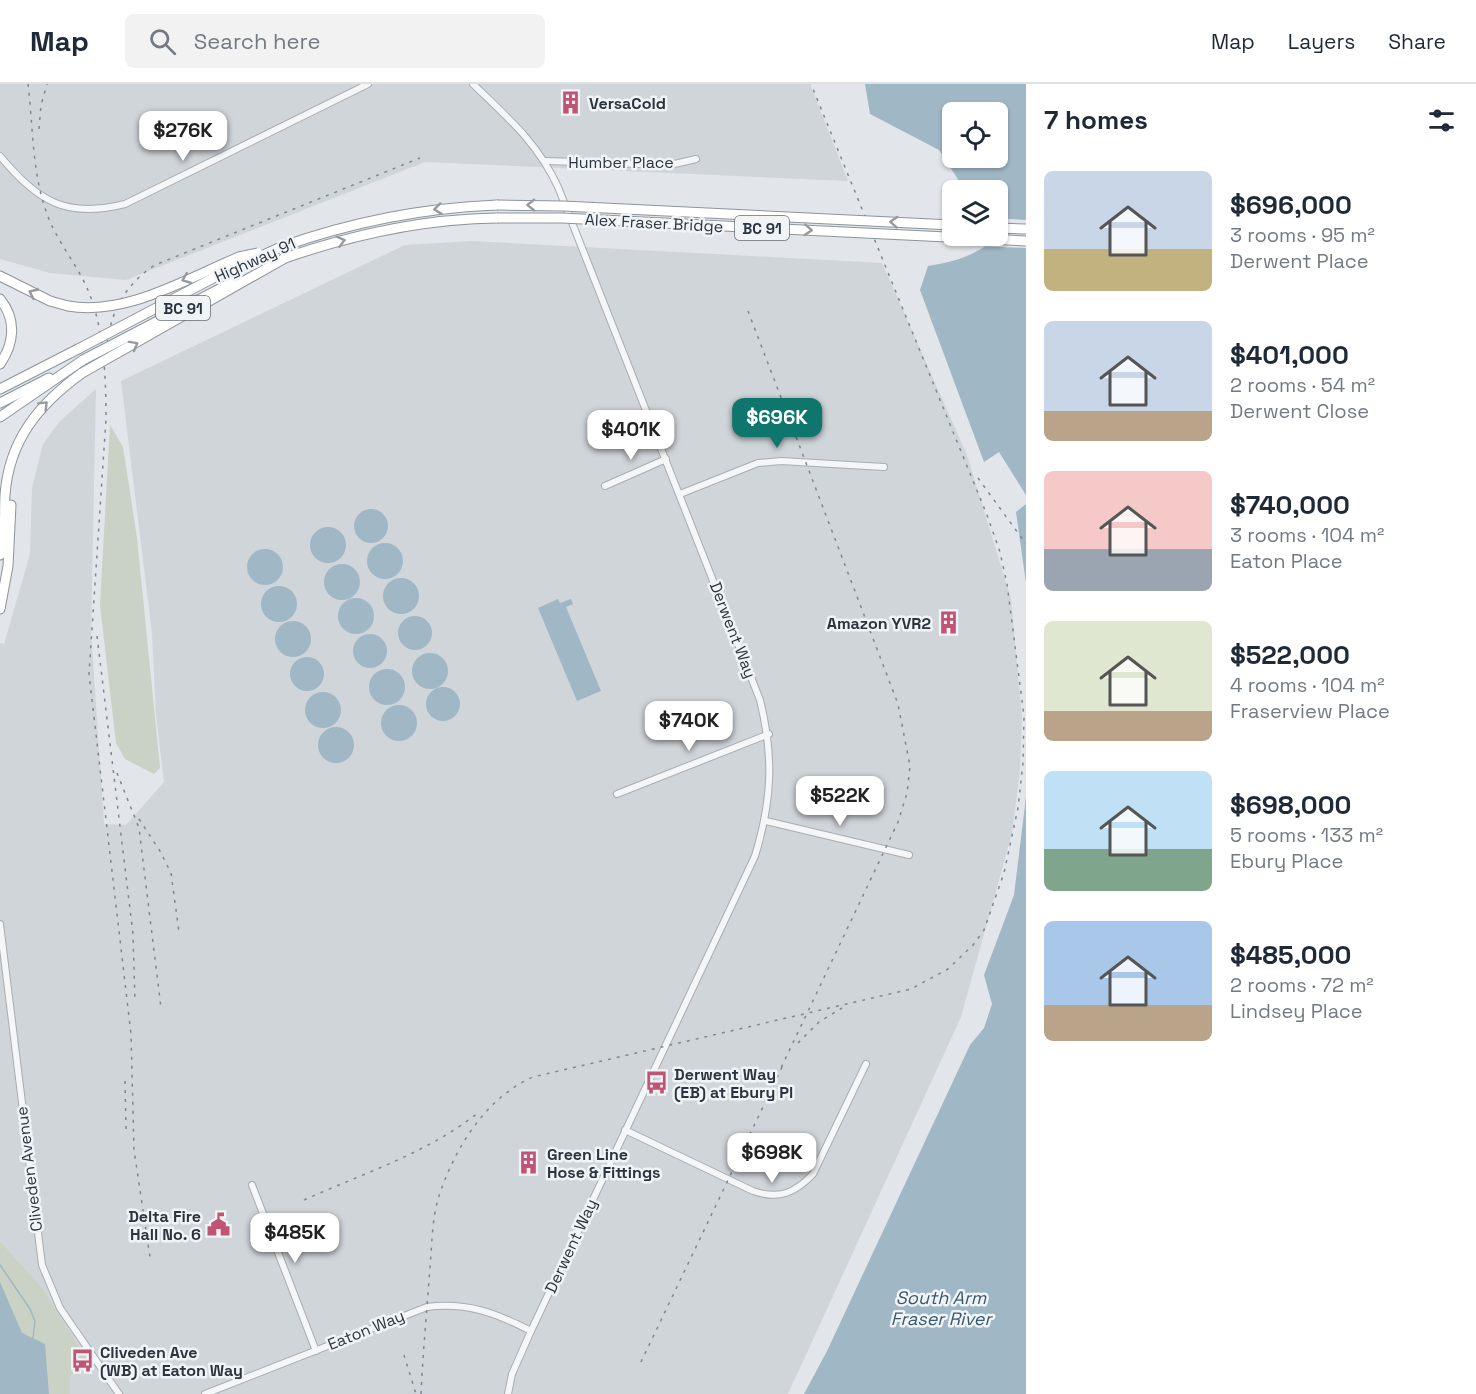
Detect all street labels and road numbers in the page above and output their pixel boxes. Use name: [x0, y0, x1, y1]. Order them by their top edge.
street label: Humber Place: [568, 152, 674, 173]
street label: Alex Fraser Bridge: [584, 209, 724, 237]
road number: BC 91: [735, 216, 789, 240]
street label: Highway 91: [211, 233, 299, 287]
road number: BC 91: [156, 296, 210, 320]
street label: Derwent Way: [705, 579, 761, 681]
street label: Cliveden Avenue: [11, 1105, 47, 1233]
street label: Derwent Way: [540, 1195, 602, 1297]
street label: Eaton Way: [324, 1305, 408, 1355]

